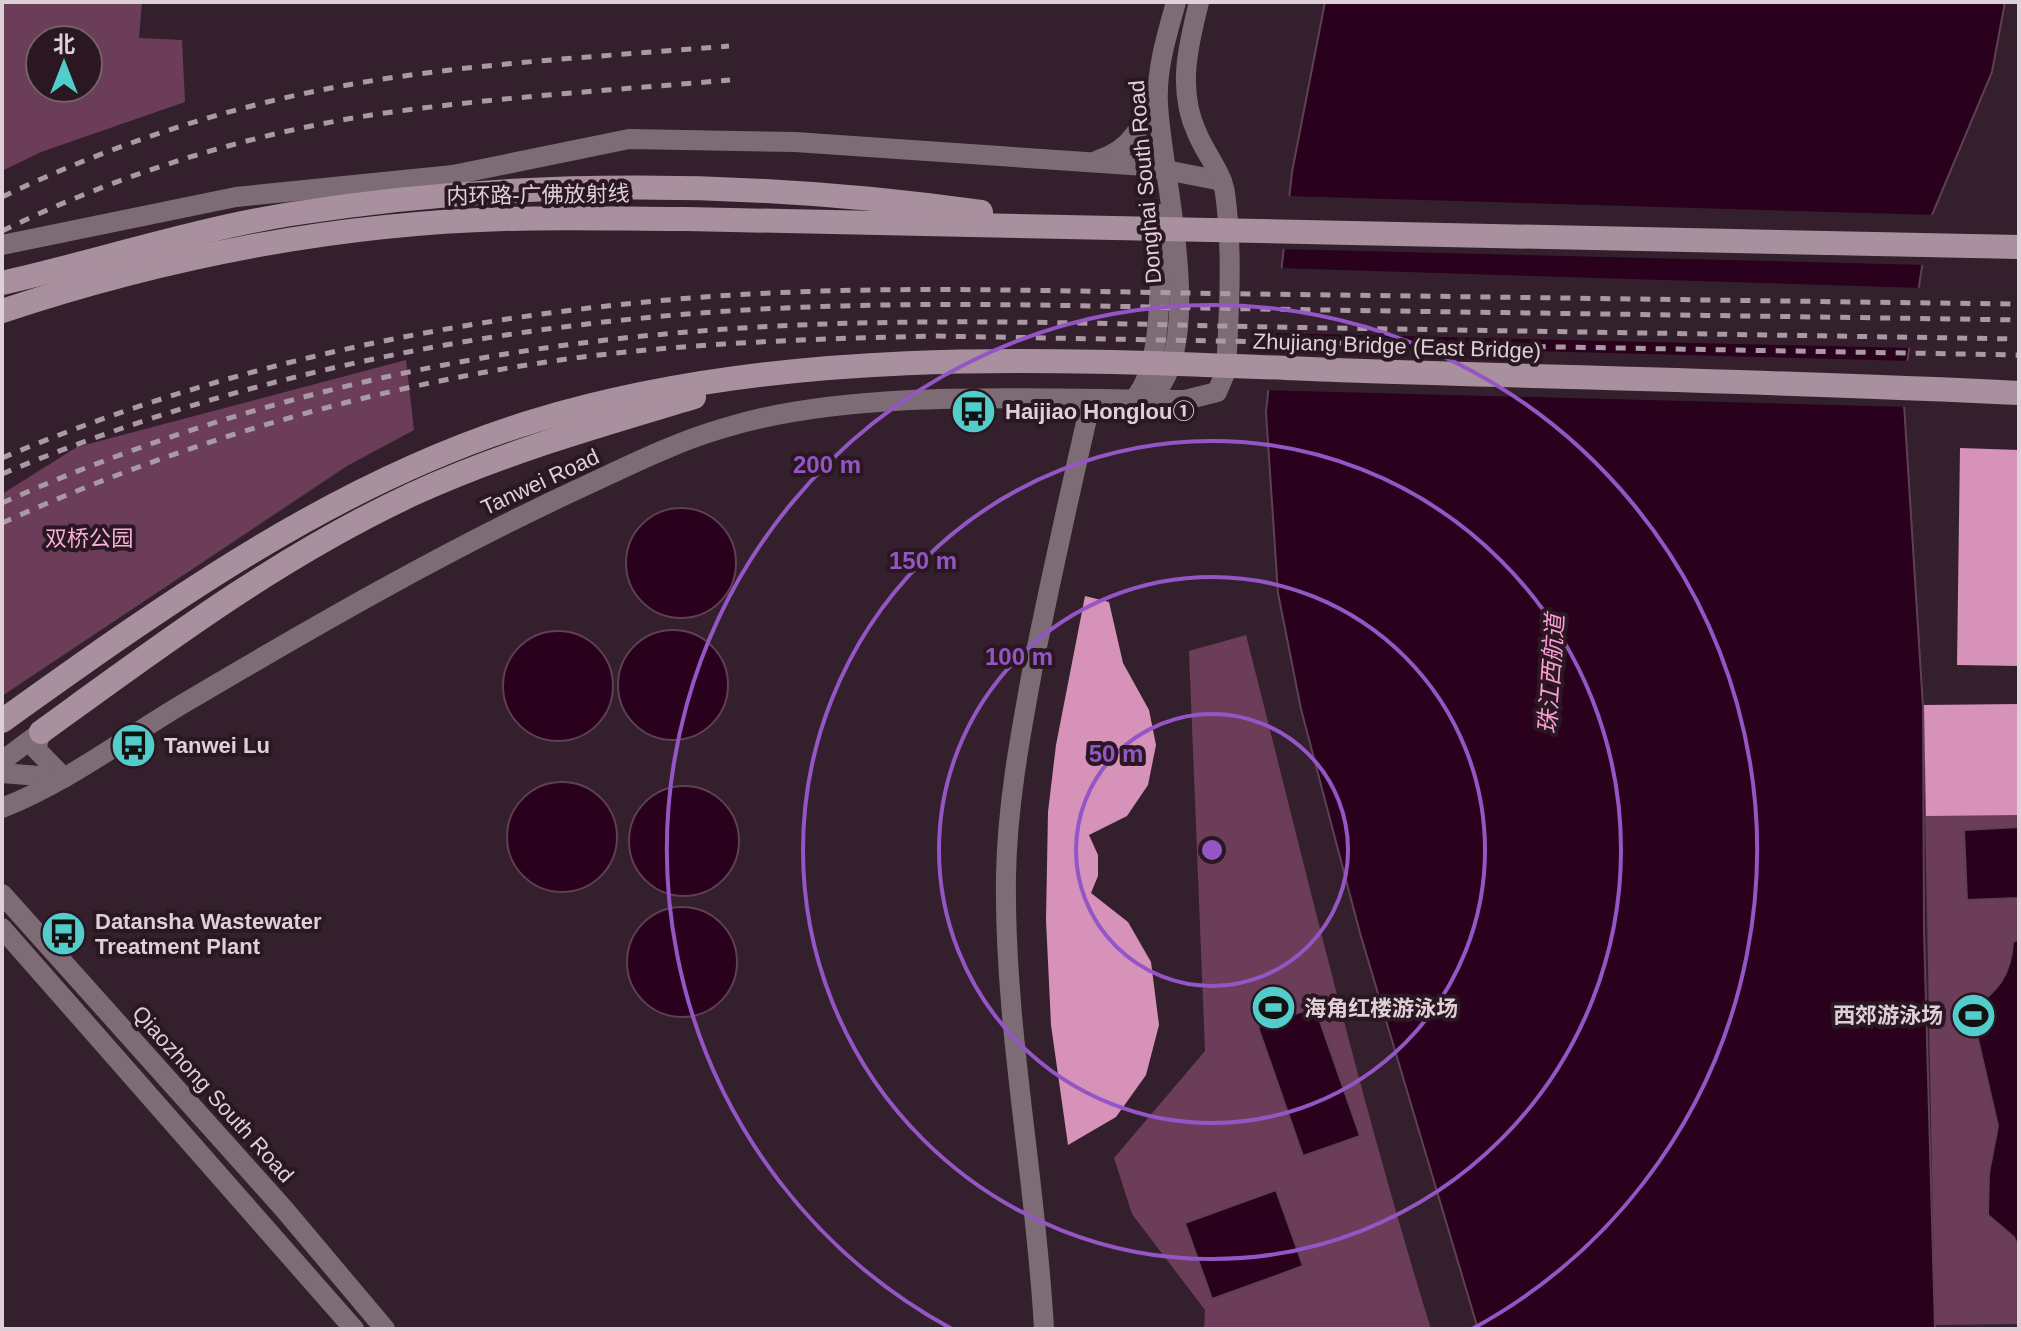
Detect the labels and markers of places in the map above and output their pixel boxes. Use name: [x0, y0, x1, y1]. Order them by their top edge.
bus stop icon: Haijiao Honglou①: [950, 387, 998, 435]
place label: Haijiao Honglou①: [1005, 399, 1194, 424]
bus stop icon: Tanwei Lu: [109, 721, 157, 769]
place label: Tanwei Lu: [164, 733, 270, 758]
centre of rings: [1198, 836, 1226, 864]
place label: Datansha Wastewater Treatment Plant: [95, 909, 322, 959]
bus stop icon: Datansha Wastewater Treatment Plant: [40, 910, 88, 958]
sports icon: 海角红楼游泳场: [1249, 984, 1297, 1032]
sports icon: 西郊游泳场: [1950, 991, 1998, 1039]
place label: 海角红楼游泳场: [1304, 996, 1458, 1021]
place label: 西郊游泳场: [1833, 1003, 1943, 1028]

